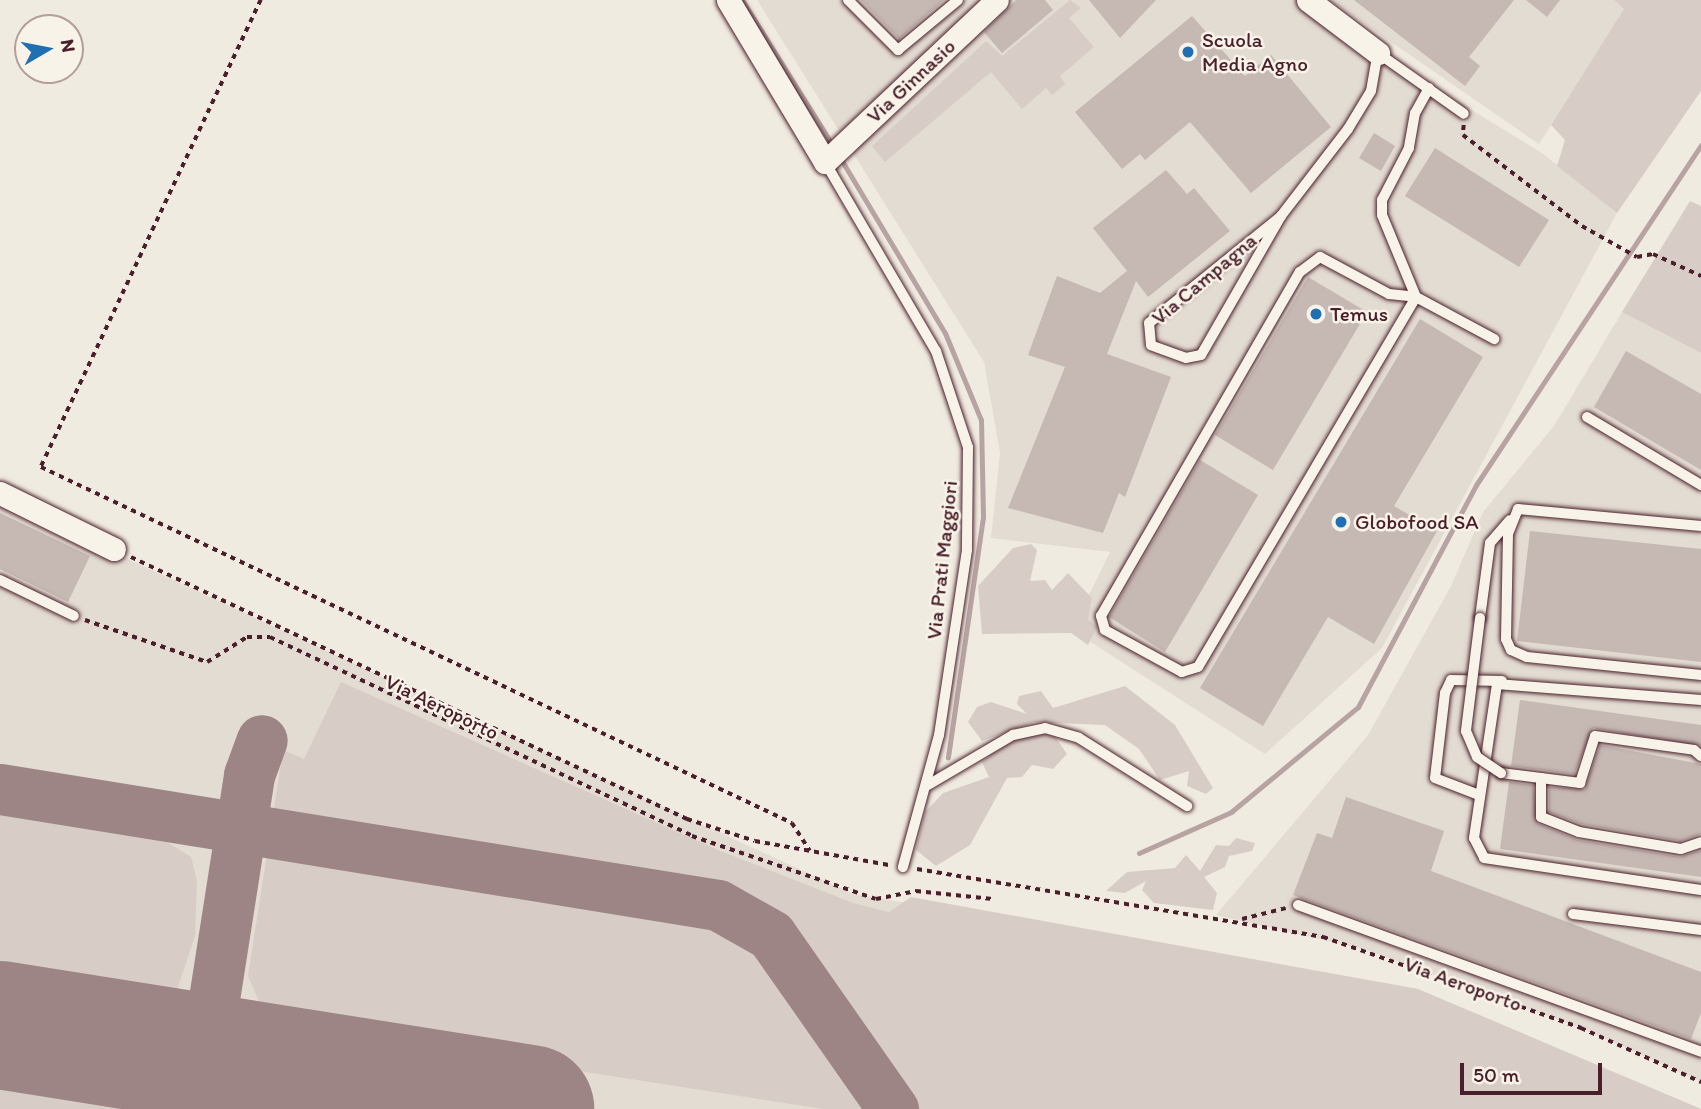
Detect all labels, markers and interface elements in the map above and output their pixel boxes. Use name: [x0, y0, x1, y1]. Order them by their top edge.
north arrow: [14, 14, 84, 84]
place label: Scuola Media Agno: [1202, 27, 1307, 77]
street label: Via Ginnasio: [862, 34, 960, 128]
text: N: [56, 37, 81, 54]
marker: Scuola Media Agno: [1180, 44, 1196, 60]
street label: Via Campagna: [1146, 228, 1262, 330]
place label: Temus: [1330, 301, 1388, 327]
marker: Temus: [1308, 306, 1324, 322]
street label: Via Prati Maggiori: [921, 479, 963, 641]
place label: Globofood SA: [1355, 509, 1479, 535]
marker: Globofood SA: [1333, 514, 1349, 530]
street label: Via Aeroporto: [381, 669, 503, 745]
street label: Via Aeroporto: [1401, 951, 1525, 1017]
scale bar: [1463, 1050, 1605, 1094]
text: 50 m: [1473, 1062, 1519, 1087]

